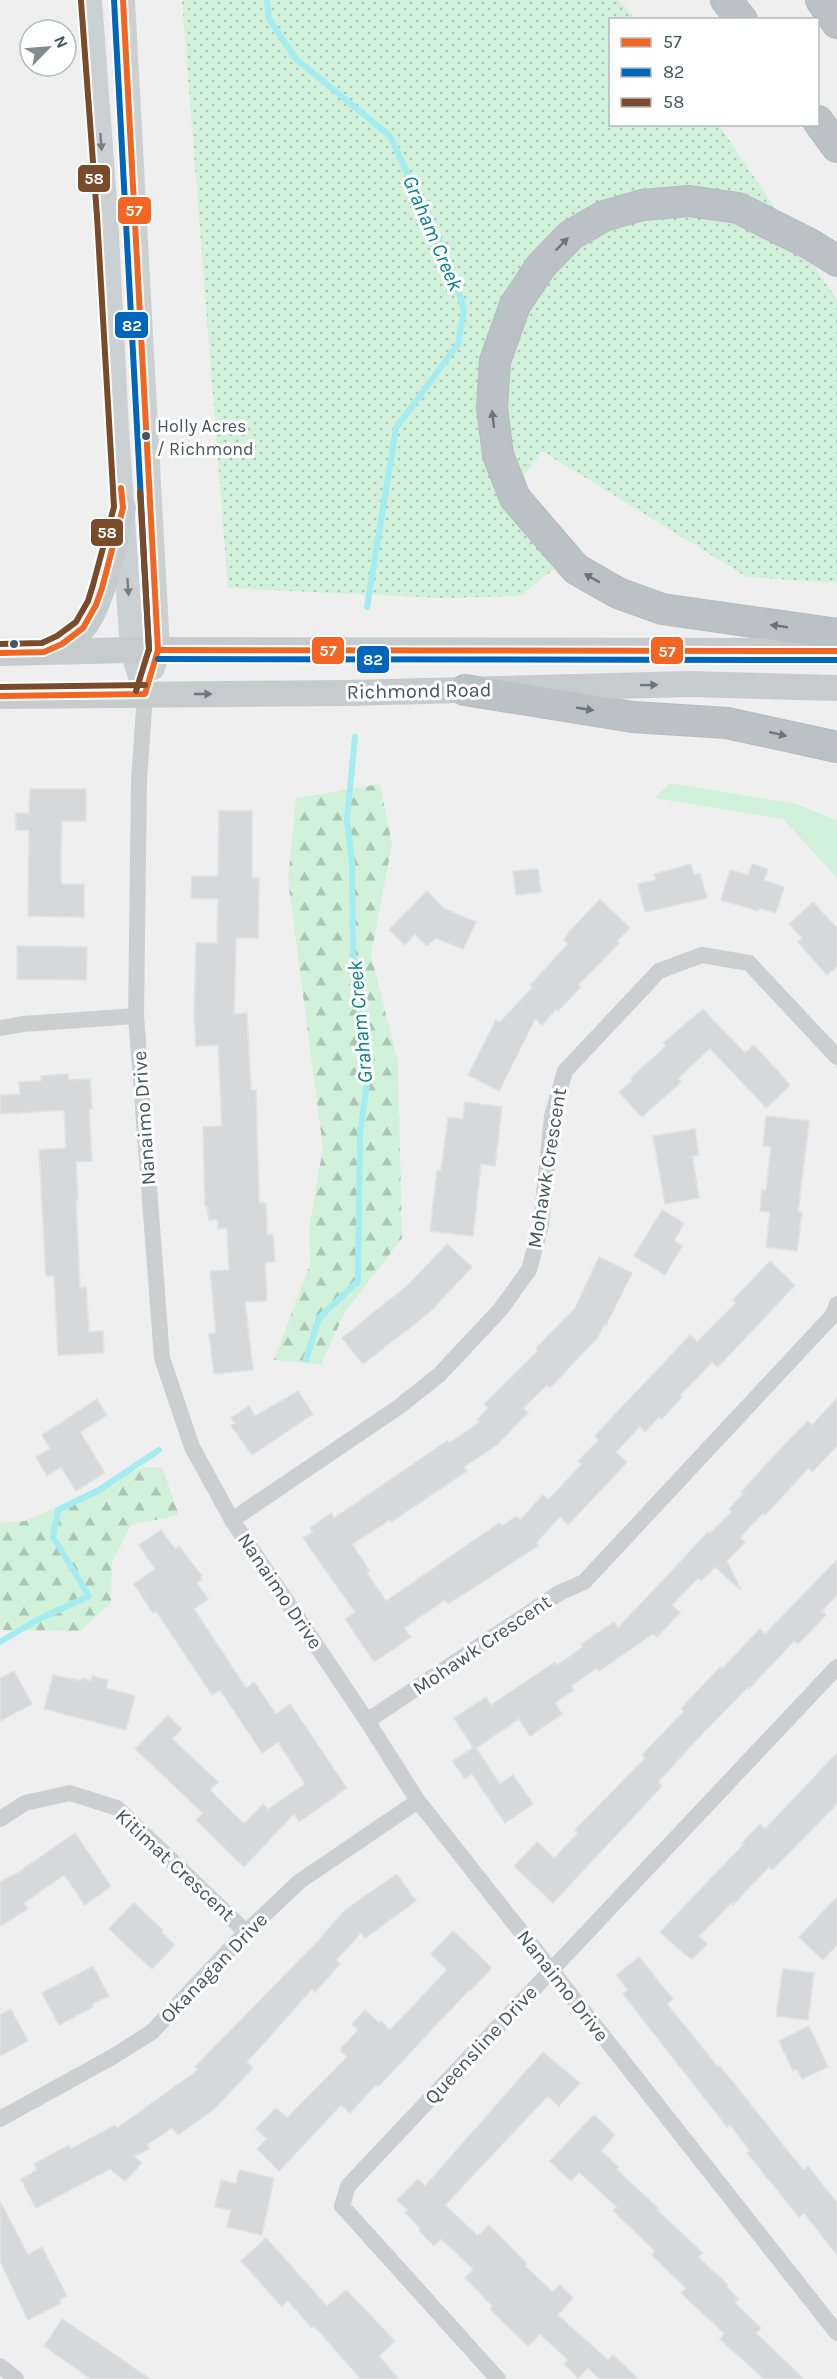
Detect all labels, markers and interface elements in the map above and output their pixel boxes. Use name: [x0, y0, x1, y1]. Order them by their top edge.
north arrow: [18, 18, 78, 78]
legend: [609, 18, 819, 126]
text: 57: [663, 31, 682, 53]
text: N: [50, 33, 72, 51]
text: 82: [663, 61, 685, 83]
text: 58: [663, 91, 684, 113]
one-way arrow: [97, 133, 106, 152]
line badge: 58: [77, 164, 111, 193]
text: 58: [84, 169, 104, 188]
water label: Graham Creek: [398, 172, 468, 295]
line badge: 57: [117, 196, 152, 225]
text: 57: [125, 201, 143, 220]
one-way arrow: [555, 237, 569, 251]
line badge: 82: [114, 311, 149, 339]
text: 82: [122, 316, 142, 335]
one-way arrow: [489, 409, 498, 428]
place label: Holly Acres / Richmond: [157, 415, 254, 460]
marker: Holly Acres / Richmond: [140, 430, 152, 442]
line badge: 58: [90, 518, 124, 547]
text: 58: [97, 523, 117, 542]
one-way arrow: [584, 573, 600, 584]
one-way arrow: [123, 578, 133, 597]
one-way arrow: [770, 621, 789, 630]
line badge: 57: [311, 636, 345, 665]
line badge: 57: [650, 636, 684, 665]
unlabelled marker: [8, 638, 20, 650]
text: 57: [319, 641, 337, 660]
text: 57: [658, 642, 676, 661]
line badge: 82: [356, 645, 390, 674]
text: 82: [363, 650, 383, 669]
street label: Richmond Road: [346, 678, 492, 704]
one-way arrow: [640, 680, 659, 690]
one-way arrow: [194, 689, 213, 699]
one-way arrow: [576, 705, 595, 714]
one-way arrow: [769, 730, 788, 739]
water label: Graham Creek: [343, 959, 377, 1084]
street label: Nanaimo Drive: [128, 1050, 160, 1186]
street label: Mohawk Crescent: [523, 1086, 571, 1250]
street label: Nanaimo Drive: [233, 1529, 327, 1653]
street label: Mohawk Crescent: [408, 1590, 556, 1700]
street label: Kitimat Crescent: [111, 1804, 240, 1926]
street label: Okanagan Drive: [156, 1908, 272, 2028]
street label: Nanaimo Drive: [512, 1926, 614, 2046]
street label: Queensline Drive: [420, 1981, 542, 2109]

